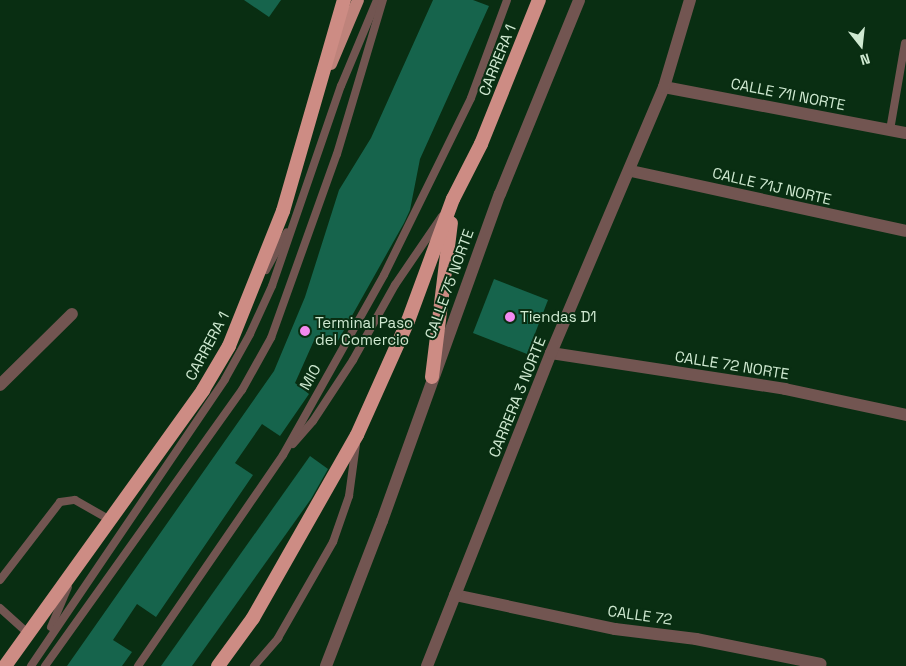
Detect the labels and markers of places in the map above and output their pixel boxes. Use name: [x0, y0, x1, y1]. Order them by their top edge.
place label: Tiendas D1: [520, 308, 597, 326]
marker: Tiendas D1: [504, 311, 516, 323]
place label: Terminal Paso del Comercio: [315, 313, 413, 348]
marker: Terminal Paso del Comercio: [299, 325, 311, 337]

